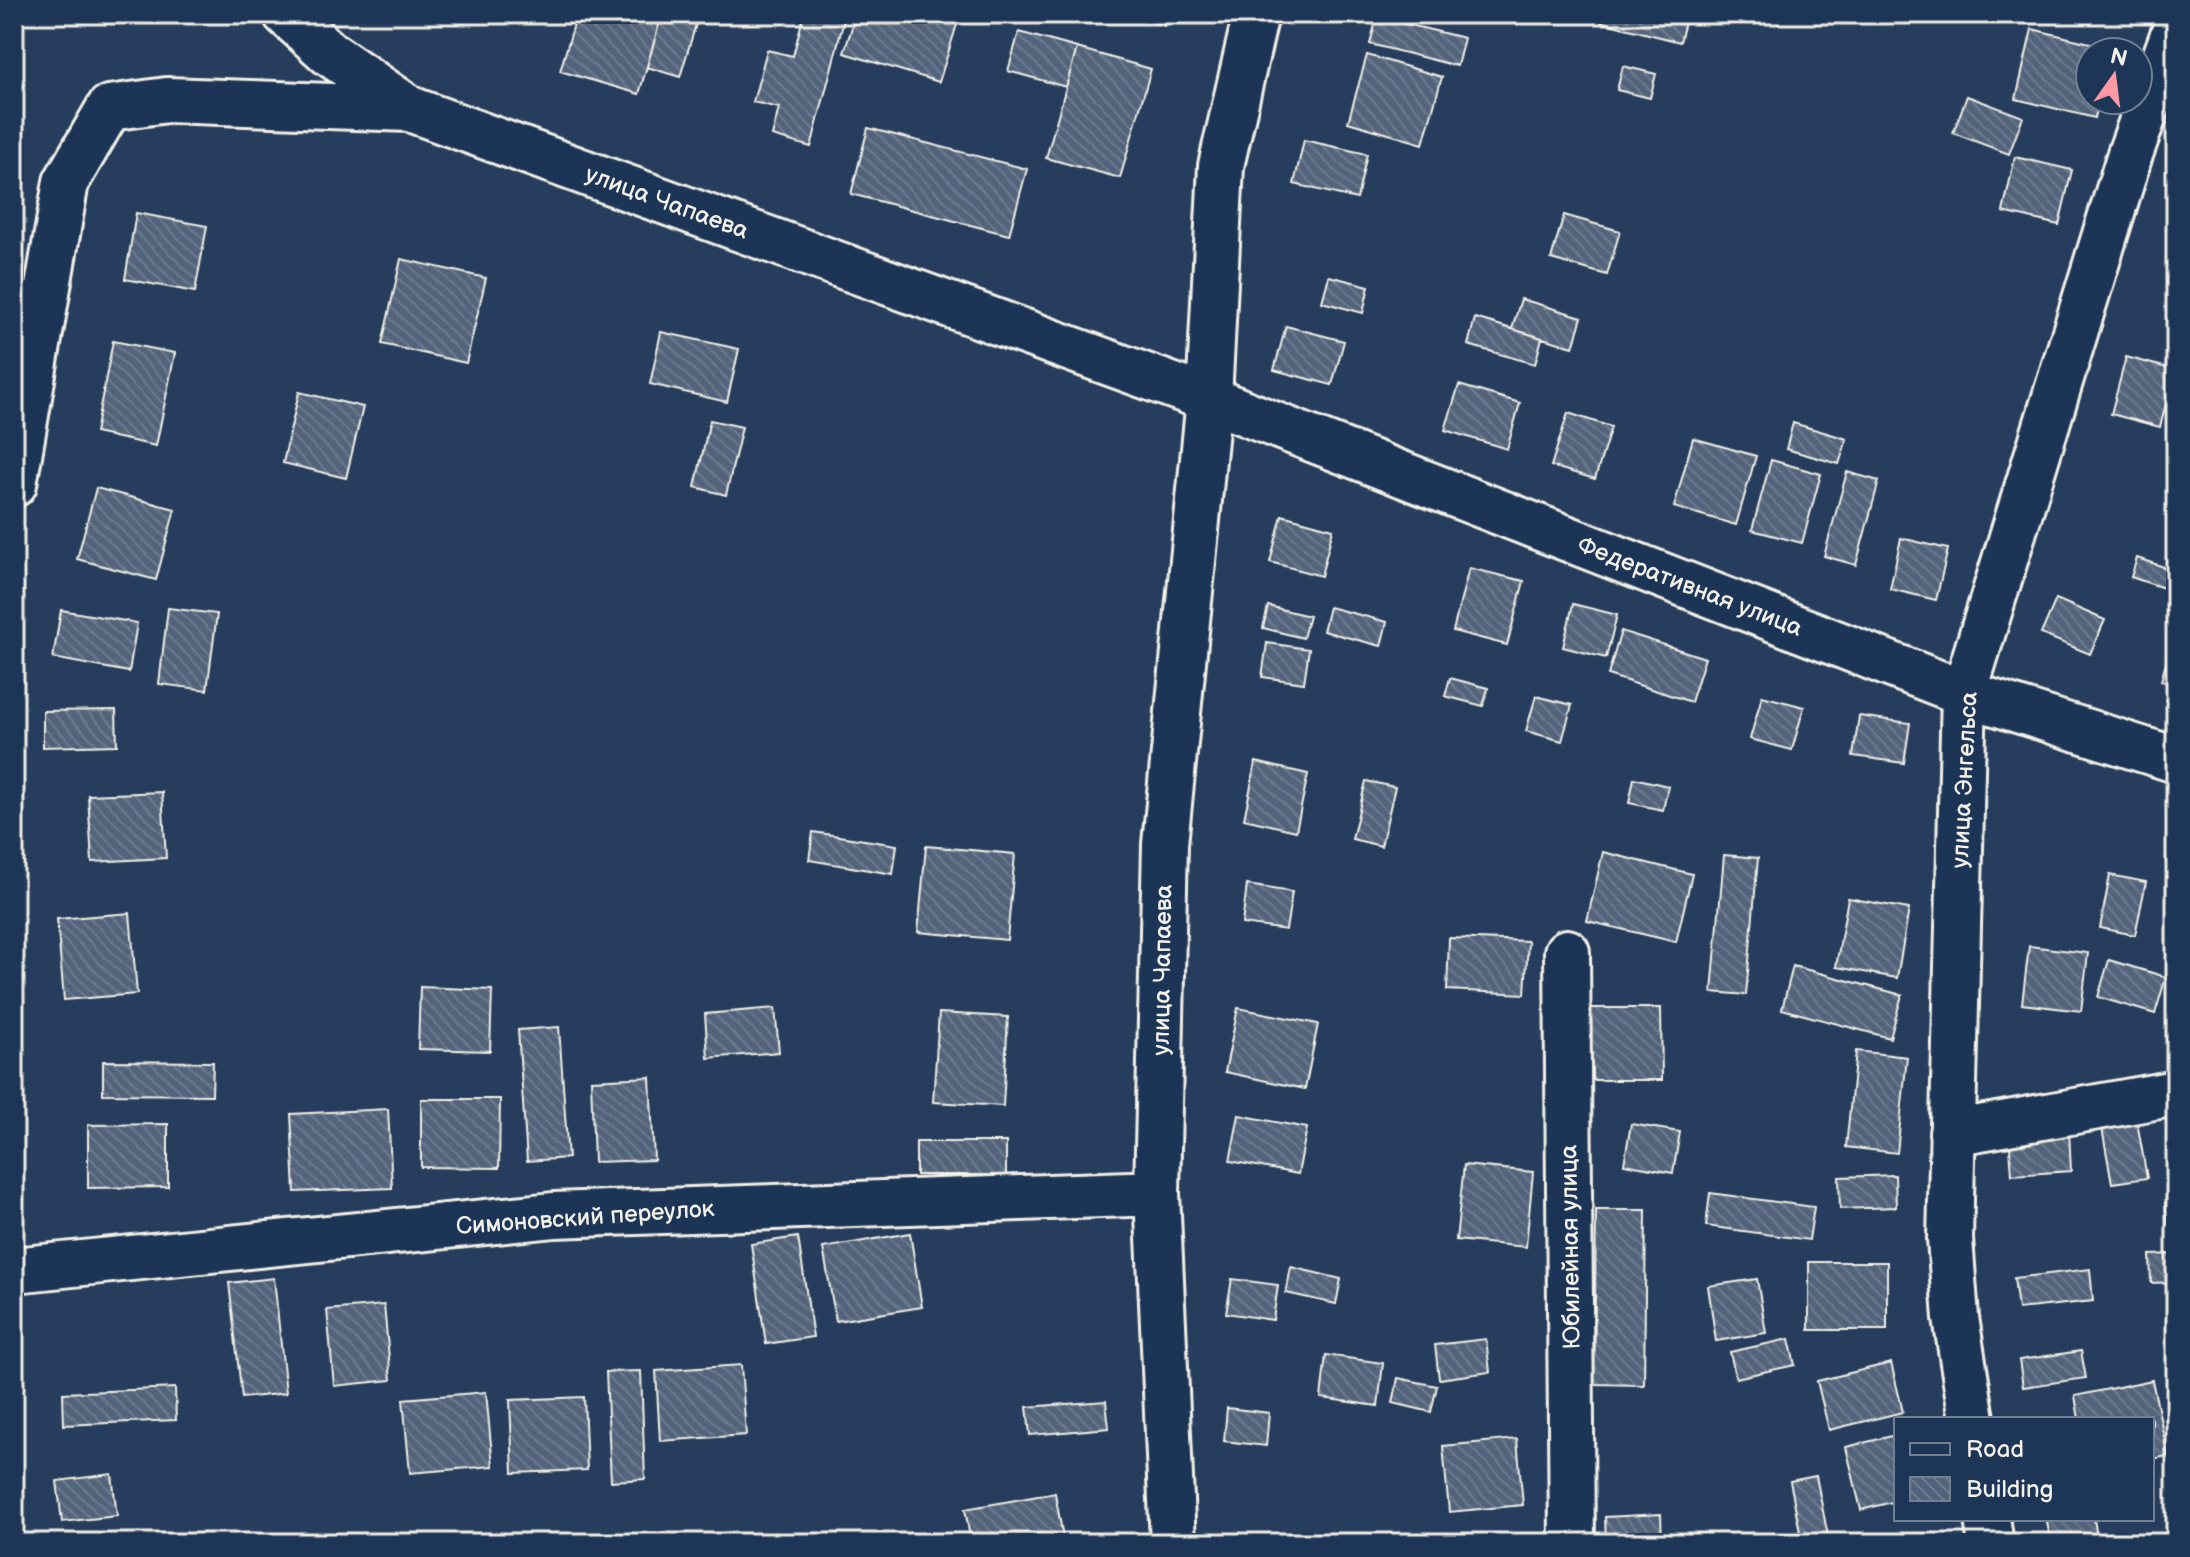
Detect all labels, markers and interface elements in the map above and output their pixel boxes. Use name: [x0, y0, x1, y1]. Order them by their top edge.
north arrow: [2074, 36, 2154, 116]
text: N: [2107, 43, 2130, 73]
street label: улица Чапаева: [581, 160, 752, 245]
street label: Федеративная улица: [1573, 530, 1806, 643]
street label: улица Энгельса: [1945, 691, 1984, 869]
street label: улица Чапаева: [1147, 884, 1178, 1056]
street label: Юбилейная улица: [1554, 1144, 1587, 1350]
street label: Симоновский переулок: [455, 1194, 715, 1241]
legend: [1894, 1417, 2154, 1521]
text: Road: [1966, 1435, 2024, 1464]
text: Building: [1966, 1475, 2053, 1504]

